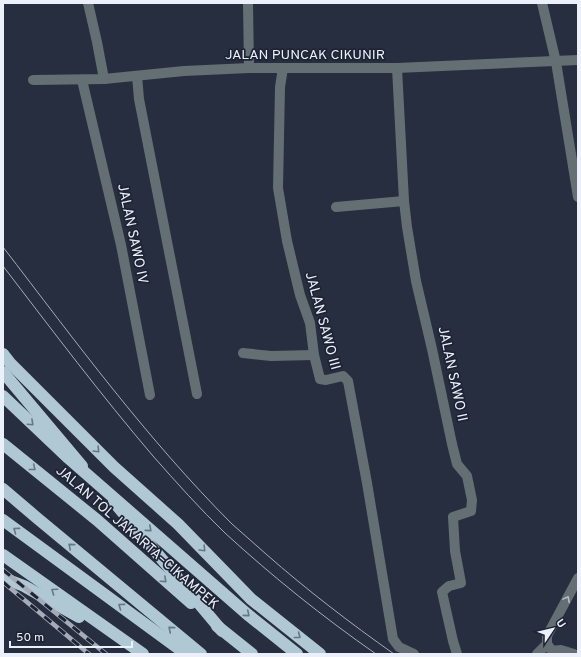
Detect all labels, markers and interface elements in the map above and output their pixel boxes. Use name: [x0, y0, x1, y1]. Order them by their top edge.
street label: JALAN PUNCAK CIKUNIR: [225, 47, 385, 64]
street label: JALAN SAWO IV: [113, 182, 151, 286]
street label: JALAN SAWO III: [301, 270, 343, 372]
street label: JALAN SAWO II: [434, 325, 470, 423]
one-way arrow: [26, 418, 34, 426]
one-way arrow: [92, 446, 100, 453]
street label: JALAN TOL JAKARTA–CIKAMPEK: [52, 463, 222, 613]
one-way arrow: [29, 464, 36, 471]
one-way arrow: [144, 524, 152, 531]
one-way arrow: [13, 528, 20, 535]
one-way arrow: [68, 544, 75, 551]
one-way arrow: [198, 544, 205, 552]
one-way arrow: [160, 575, 167, 582]
one-way arrow: [51, 588, 58, 596]
one-way arrow: [562, 596, 569, 603]
one-way arrow: [118, 604, 125, 611]
one-way arrow: [242, 609, 250, 616]
north arrow: [533, 609, 573, 649]
text: U: [552, 617, 568, 631]
scale bar: [10, 623, 132, 649]
one-way arrow: [168, 627, 175, 634]
text: 50 m: [16, 630, 44, 646]
one-way arrow: [294, 632, 301, 639]

